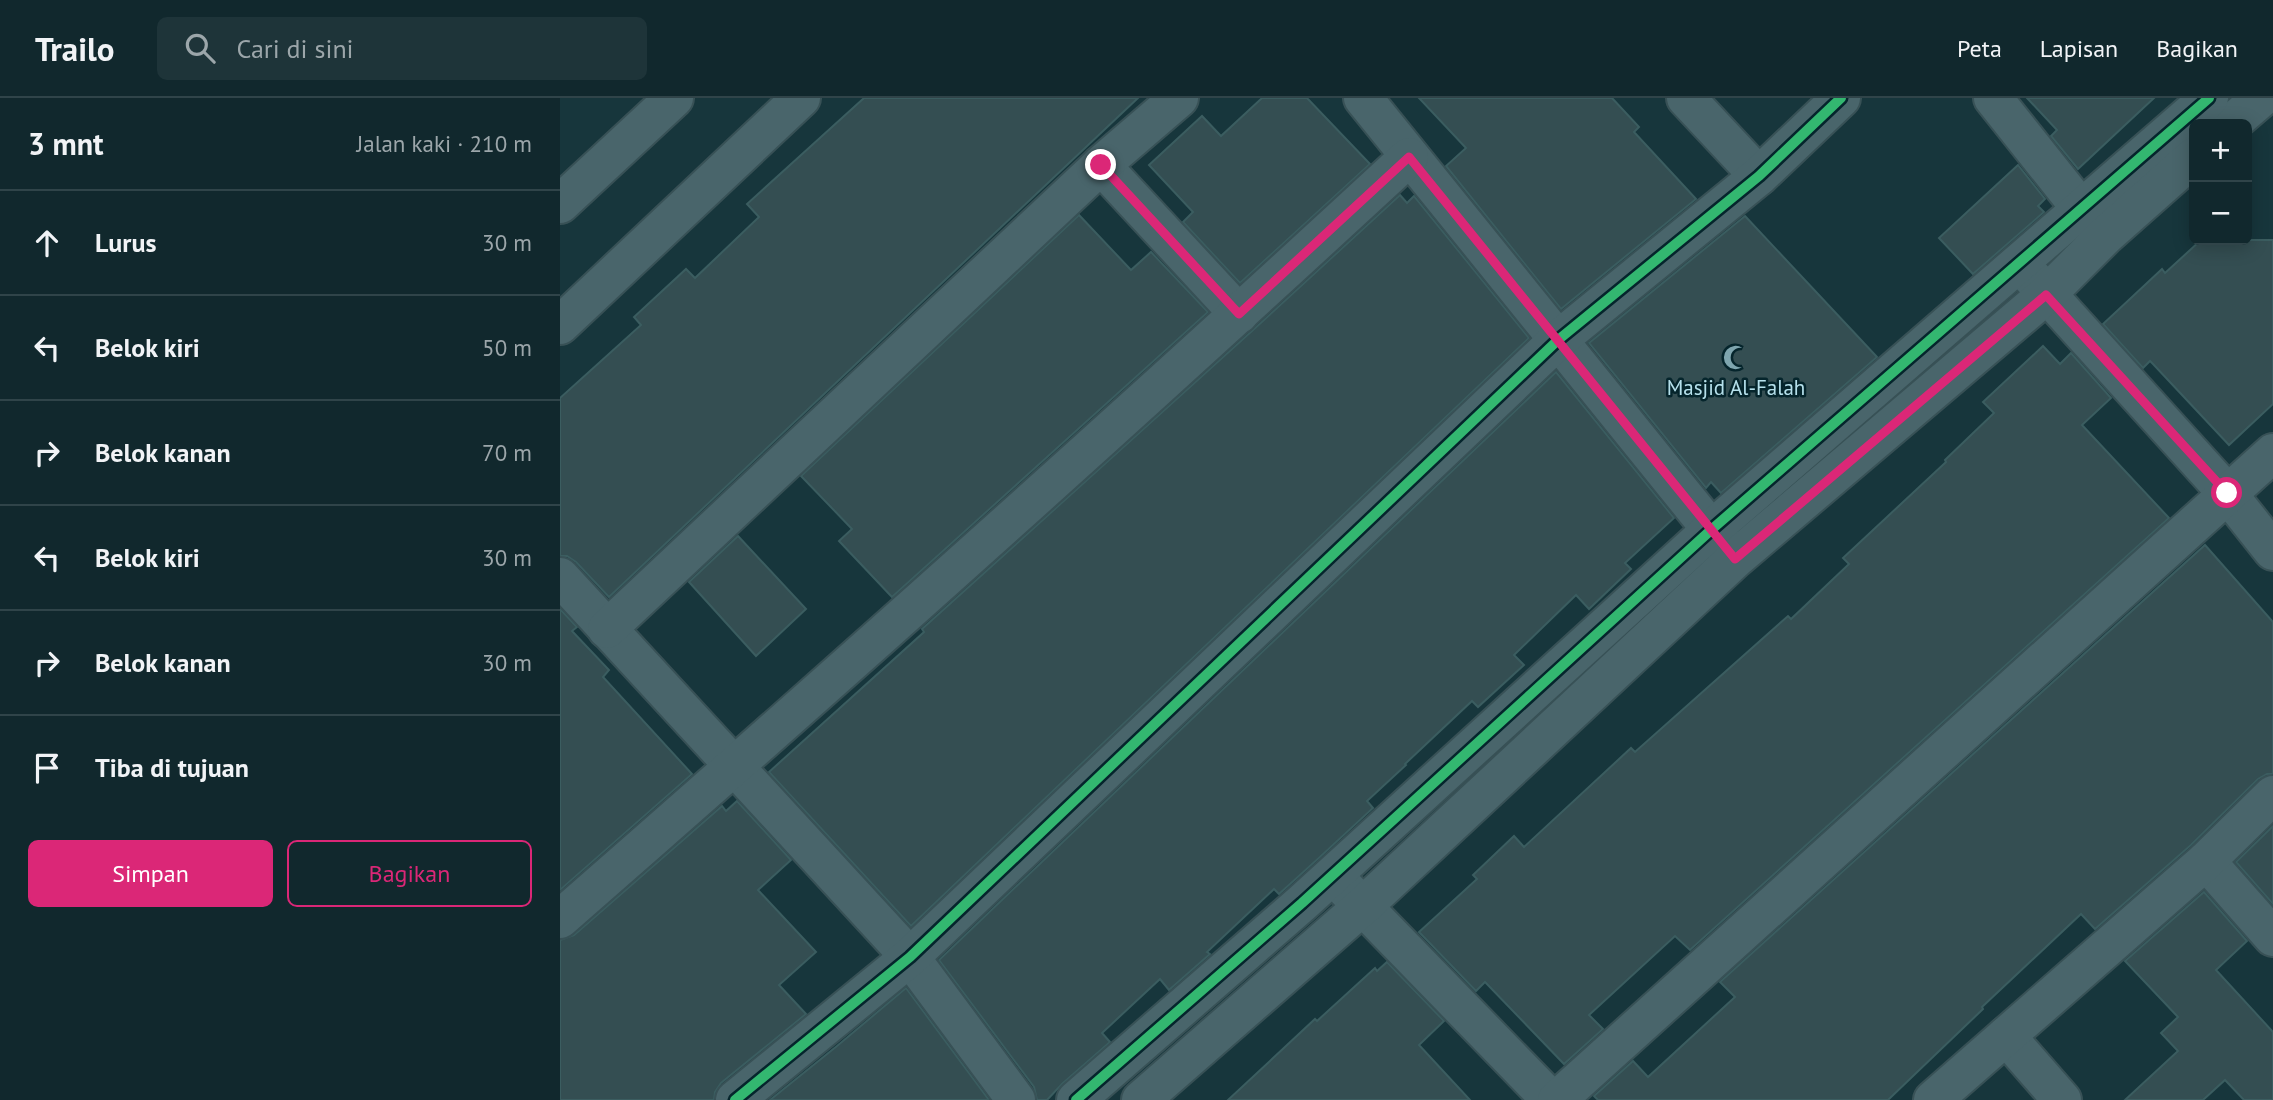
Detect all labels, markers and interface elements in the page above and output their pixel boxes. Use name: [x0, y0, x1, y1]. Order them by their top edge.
search box: [157, 17, 647, 80]
text: Trailo: [35, 27, 115, 70]
icon: search: [181, 29, 219, 67]
text: Cari di sini: [237, 32, 354, 65]
text: Peta: [1957, 33, 2002, 64]
text: Lapisan: [2040, 33, 2118, 64]
text: Bagikan: [2156, 33, 2238, 64]
map controls: [2189, 119, 2252, 245]
button: +: [2189, 119, 2252, 182]
text: 3 mnt: [28, 124, 104, 163]
text: Jalan kaki · 210 m: [357, 129, 532, 158]
route end: [1085, 149, 1116, 180]
button: −: [2189, 182, 2252, 245]
icon: ahead: [28, 224, 66, 262]
text: Lurus: [95, 226, 156, 259]
text: 30 m: [482, 228, 532, 257]
icon: left: [28, 329, 66, 367]
text: Belok kiri: [95, 331, 200, 364]
text: 50 m: [482, 333, 532, 362]
mosque icon: Masjid Al-Falah: [1722, 344, 1750, 372]
place label: Masjid Al-Falah: [1667, 374, 1805, 401]
icon: right: [28, 434, 66, 472]
text: Belok kanan: [95, 436, 231, 469]
text: 70 m: [482, 438, 532, 467]
route start: [2211, 477, 2242, 508]
icon: left: [28, 539, 66, 577]
text: Belok kiri: [95, 541, 200, 574]
text: 30 m: [482, 543, 532, 572]
icon: right: [28, 644, 66, 682]
text: Belok kanan: [95, 646, 231, 679]
text: 30 m: [482, 648, 532, 677]
icon: arrive: [28, 749, 66, 787]
text: Tiba di tujuan: [95, 751, 249, 784]
button: Simpan: [28, 840, 273, 907]
button: Bagikan: [287, 840, 532, 907]

